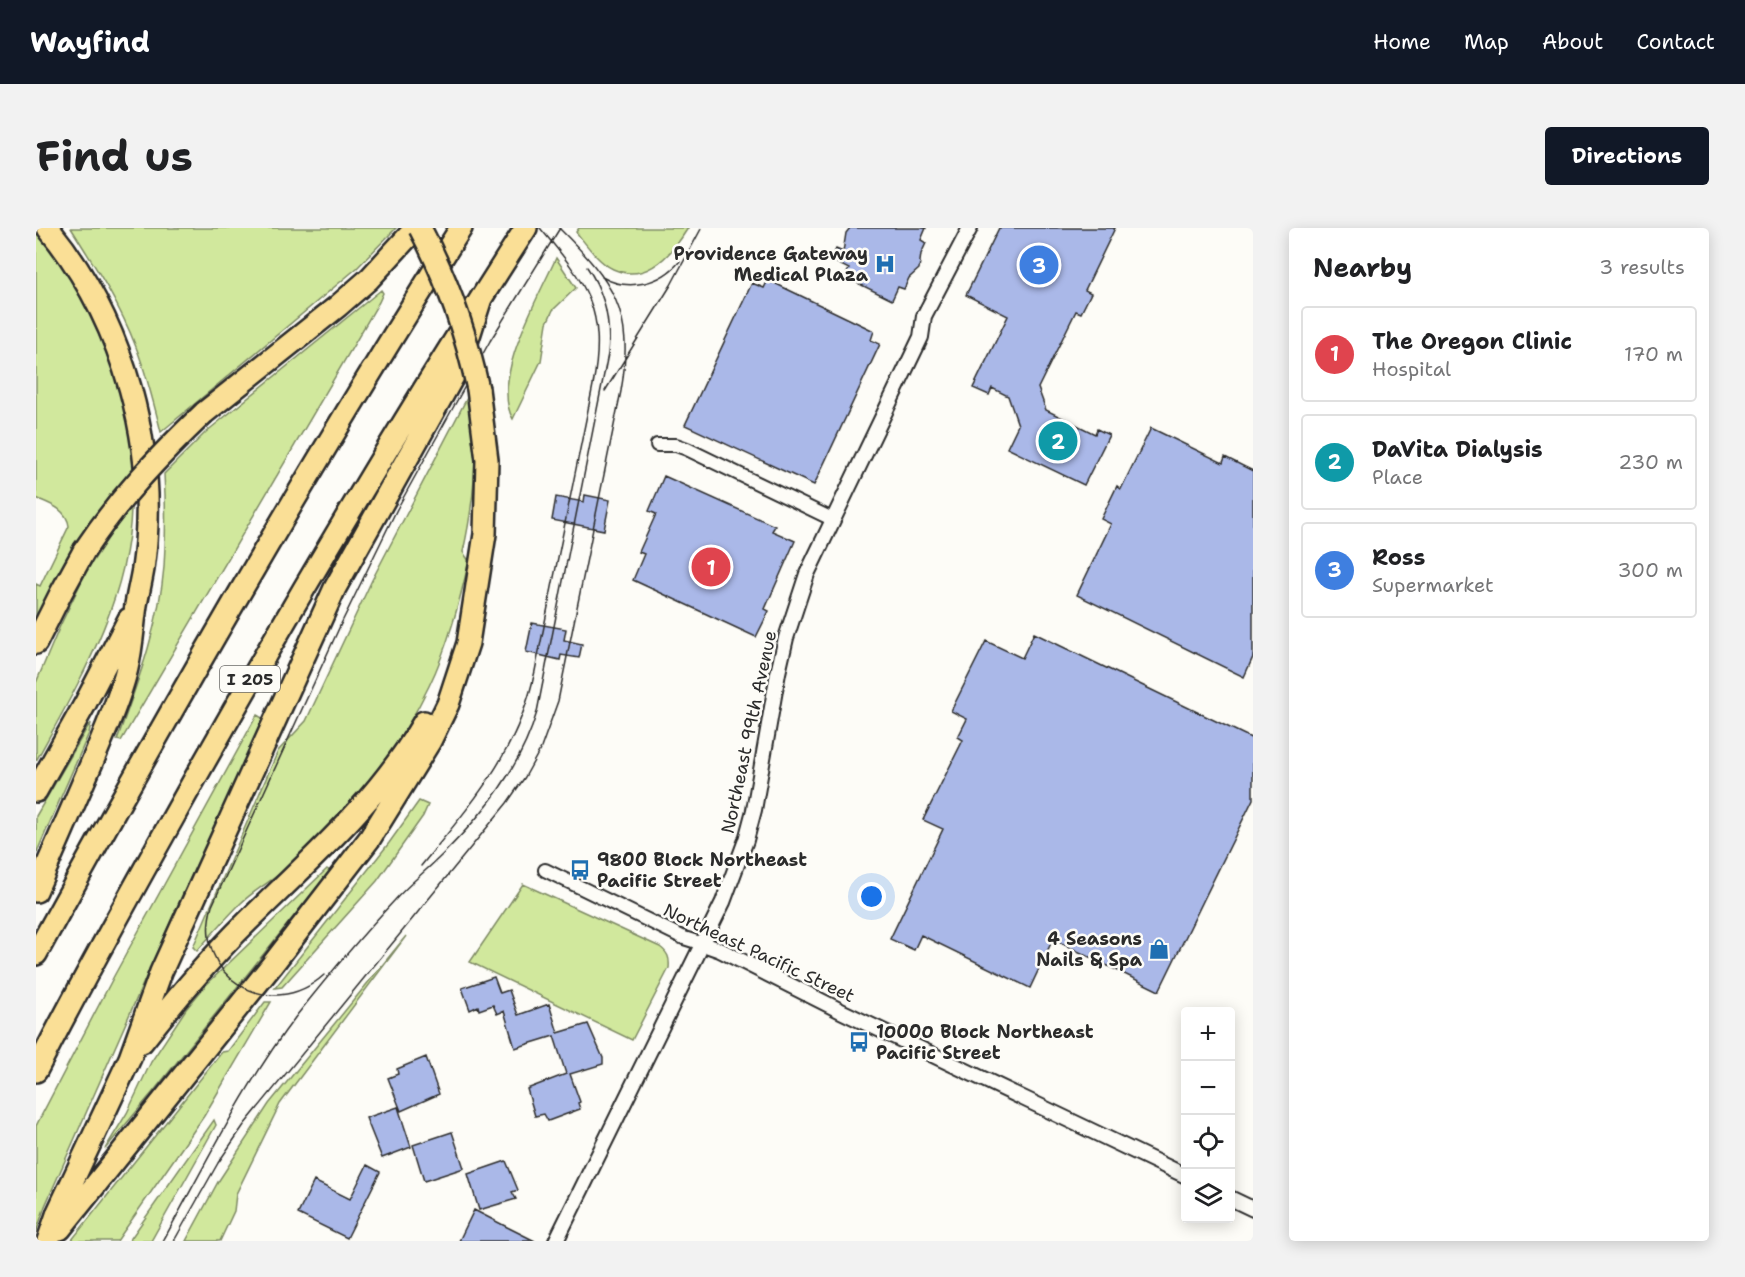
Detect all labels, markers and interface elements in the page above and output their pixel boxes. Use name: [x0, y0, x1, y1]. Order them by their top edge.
text: Wayfind: [30, 23, 150, 61]
text: Home: [1373, 28, 1431, 56]
text: Map: [1464, 28, 1509, 56]
text: About: [1542, 28, 1603, 56]
text: Contact: [1636, 28, 1715, 56]
button: Directions: [1545, 127, 1709, 185]
text: Find us: [36, 128, 193, 184]
place label: Providence Gateway Medical Plaza: [674, 242, 869, 287]
pin: 3: [1020, 243, 1058, 288]
text: Nearby: [1313, 250, 1412, 285]
hospital icon: Providence Gateway Medical Plaza: [873, 252, 897, 276]
text: 3 results: [1599, 254, 1685, 280]
text: The Oregon Clinic: [1372, 327, 1572, 356]
text: 1: [1330, 341, 1339, 367]
text: 170 m: [1624, 341, 1683, 367]
text: Hospital: [1372, 356, 1451, 382]
pin: 2: [1038, 418, 1078, 464]
text: DaVita Dialysis: [1372, 435, 1543, 464]
text: 2: [1328, 449, 1342, 475]
text: 230 m: [1618, 449, 1683, 475]
text: Place: [1372, 464, 1423, 490]
text: Ross: [1372, 543, 1425, 572]
pin: 1: [692, 544, 730, 590]
text: 3: [1328, 557, 1342, 583]
text: 300 m: [1617, 557, 1683, 583]
text: Supermarket: [1372, 572, 1494, 598]
street label: Northeast 99th Avenue: [716, 628, 782, 836]
road number: I 205: [220, 666, 280, 692]
place label: 9800 Block Northeast Pacific Street: [597, 848, 807, 893]
bus stop icon: 9800 Block Northeast Pacific Street: [568, 858, 592, 882]
your location: [857, 882, 886, 911]
street label: Northeast Pacific Street: [659, 898, 859, 1008]
place label: 4 Seasons Nails & Spa: [1036, 927, 1143, 972]
shop icon: 4 Seasons Nails & Spa: [1147, 937, 1171, 961]
map controls: [1181, 1007, 1235, 1223]
button: +: [1181, 1007, 1235, 1061]
place label: 10000 Block Northeast Pacific Street: [876, 1020, 1094, 1065]
bus stop icon: 10000 Block Northeast Pacific Street: [847, 1030, 871, 1054]
button: −: [1181, 1061, 1235, 1115]
button: locate: [1181, 1115, 1235, 1169]
button: layers: [1181, 1169, 1235, 1223]

